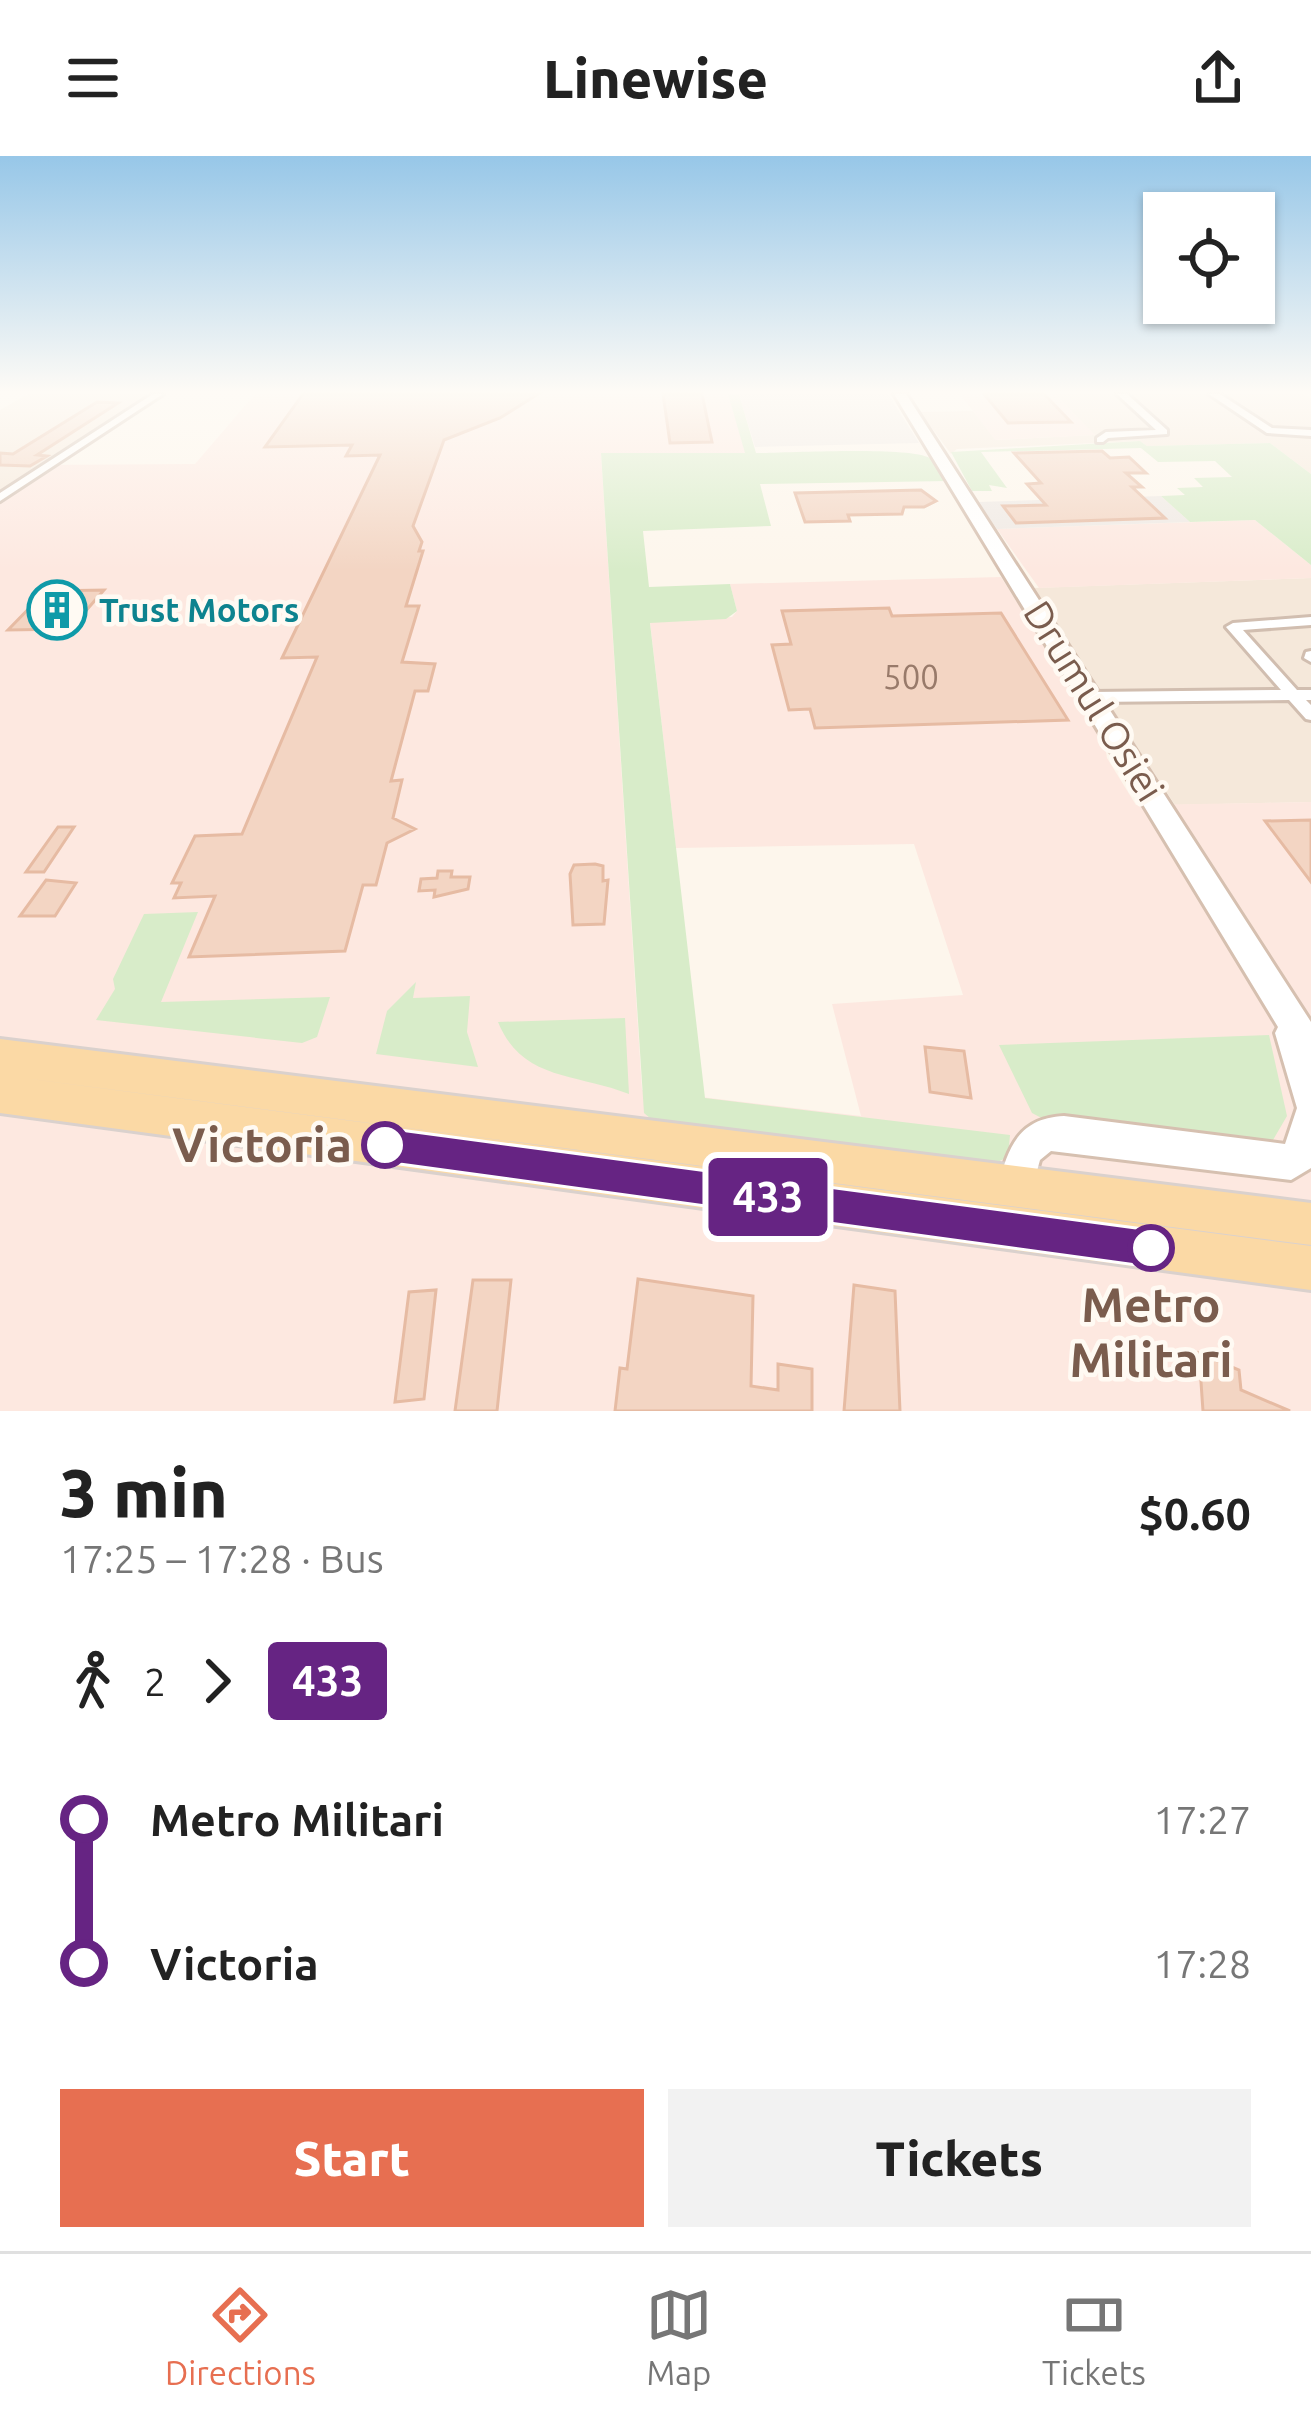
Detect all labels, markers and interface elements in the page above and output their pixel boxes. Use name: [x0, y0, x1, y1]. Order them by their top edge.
icon: menu: [60, 45, 126, 111]
icon: share: [1185, 45, 1251, 111]
text: Linewise: [543, 48, 768, 108]
map controls: [1143, 192, 1275, 324]
button: locate: [1143, 192, 1275, 324]
building icon: Trust Motors: [26, 579, 88, 641]
place label: Trust Motors: [99, 591, 299, 628]
street label: Drumul Osiei: [1016, 593, 1173, 809]
house number: 500: [883, 658, 939, 695]
place label: Victoria: [172, 1117, 352, 1171]
marker: Victoria: [363, 1123, 407, 1167]
line badge: 433: [699, 1158, 837, 1236]
text: 433: [732, 1173, 804, 1220]
marker: Metro Militari: [1129, 1226, 1173, 1270]
place label: Metro Militari: [1069, 1277, 1233, 1386]
text: 3 min: [60, 1455, 228, 1529]
text: $0.60: [1138, 1488, 1251, 1539]
text: 17:25 – 17:28 · Bus: [60, 1537, 384, 1580]
icon: walk: [60, 1648, 126, 1714]
icon: forward: [184, 1648, 250, 1714]
text: 433: [292, 1657, 363, 1704]
text: 2: [144, 1660, 166, 1703]
text: Metro Militari: [150, 1794, 444, 1845]
text: 17:27: [1153, 1798, 1251, 1841]
text: Victoria: [150, 1938, 319, 1989]
text: 17:28: [1153, 1942, 1251, 1985]
button: Start: [60, 2089, 644, 2227]
button: Tickets: [668, 2089, 1251, 2227]
tab: Directions: [165, 2282, 316, 2391]
tab: Map: [646, 2282, 712, 2391]
tab: Tickets: [1042, 2282, 1146, 2391]

